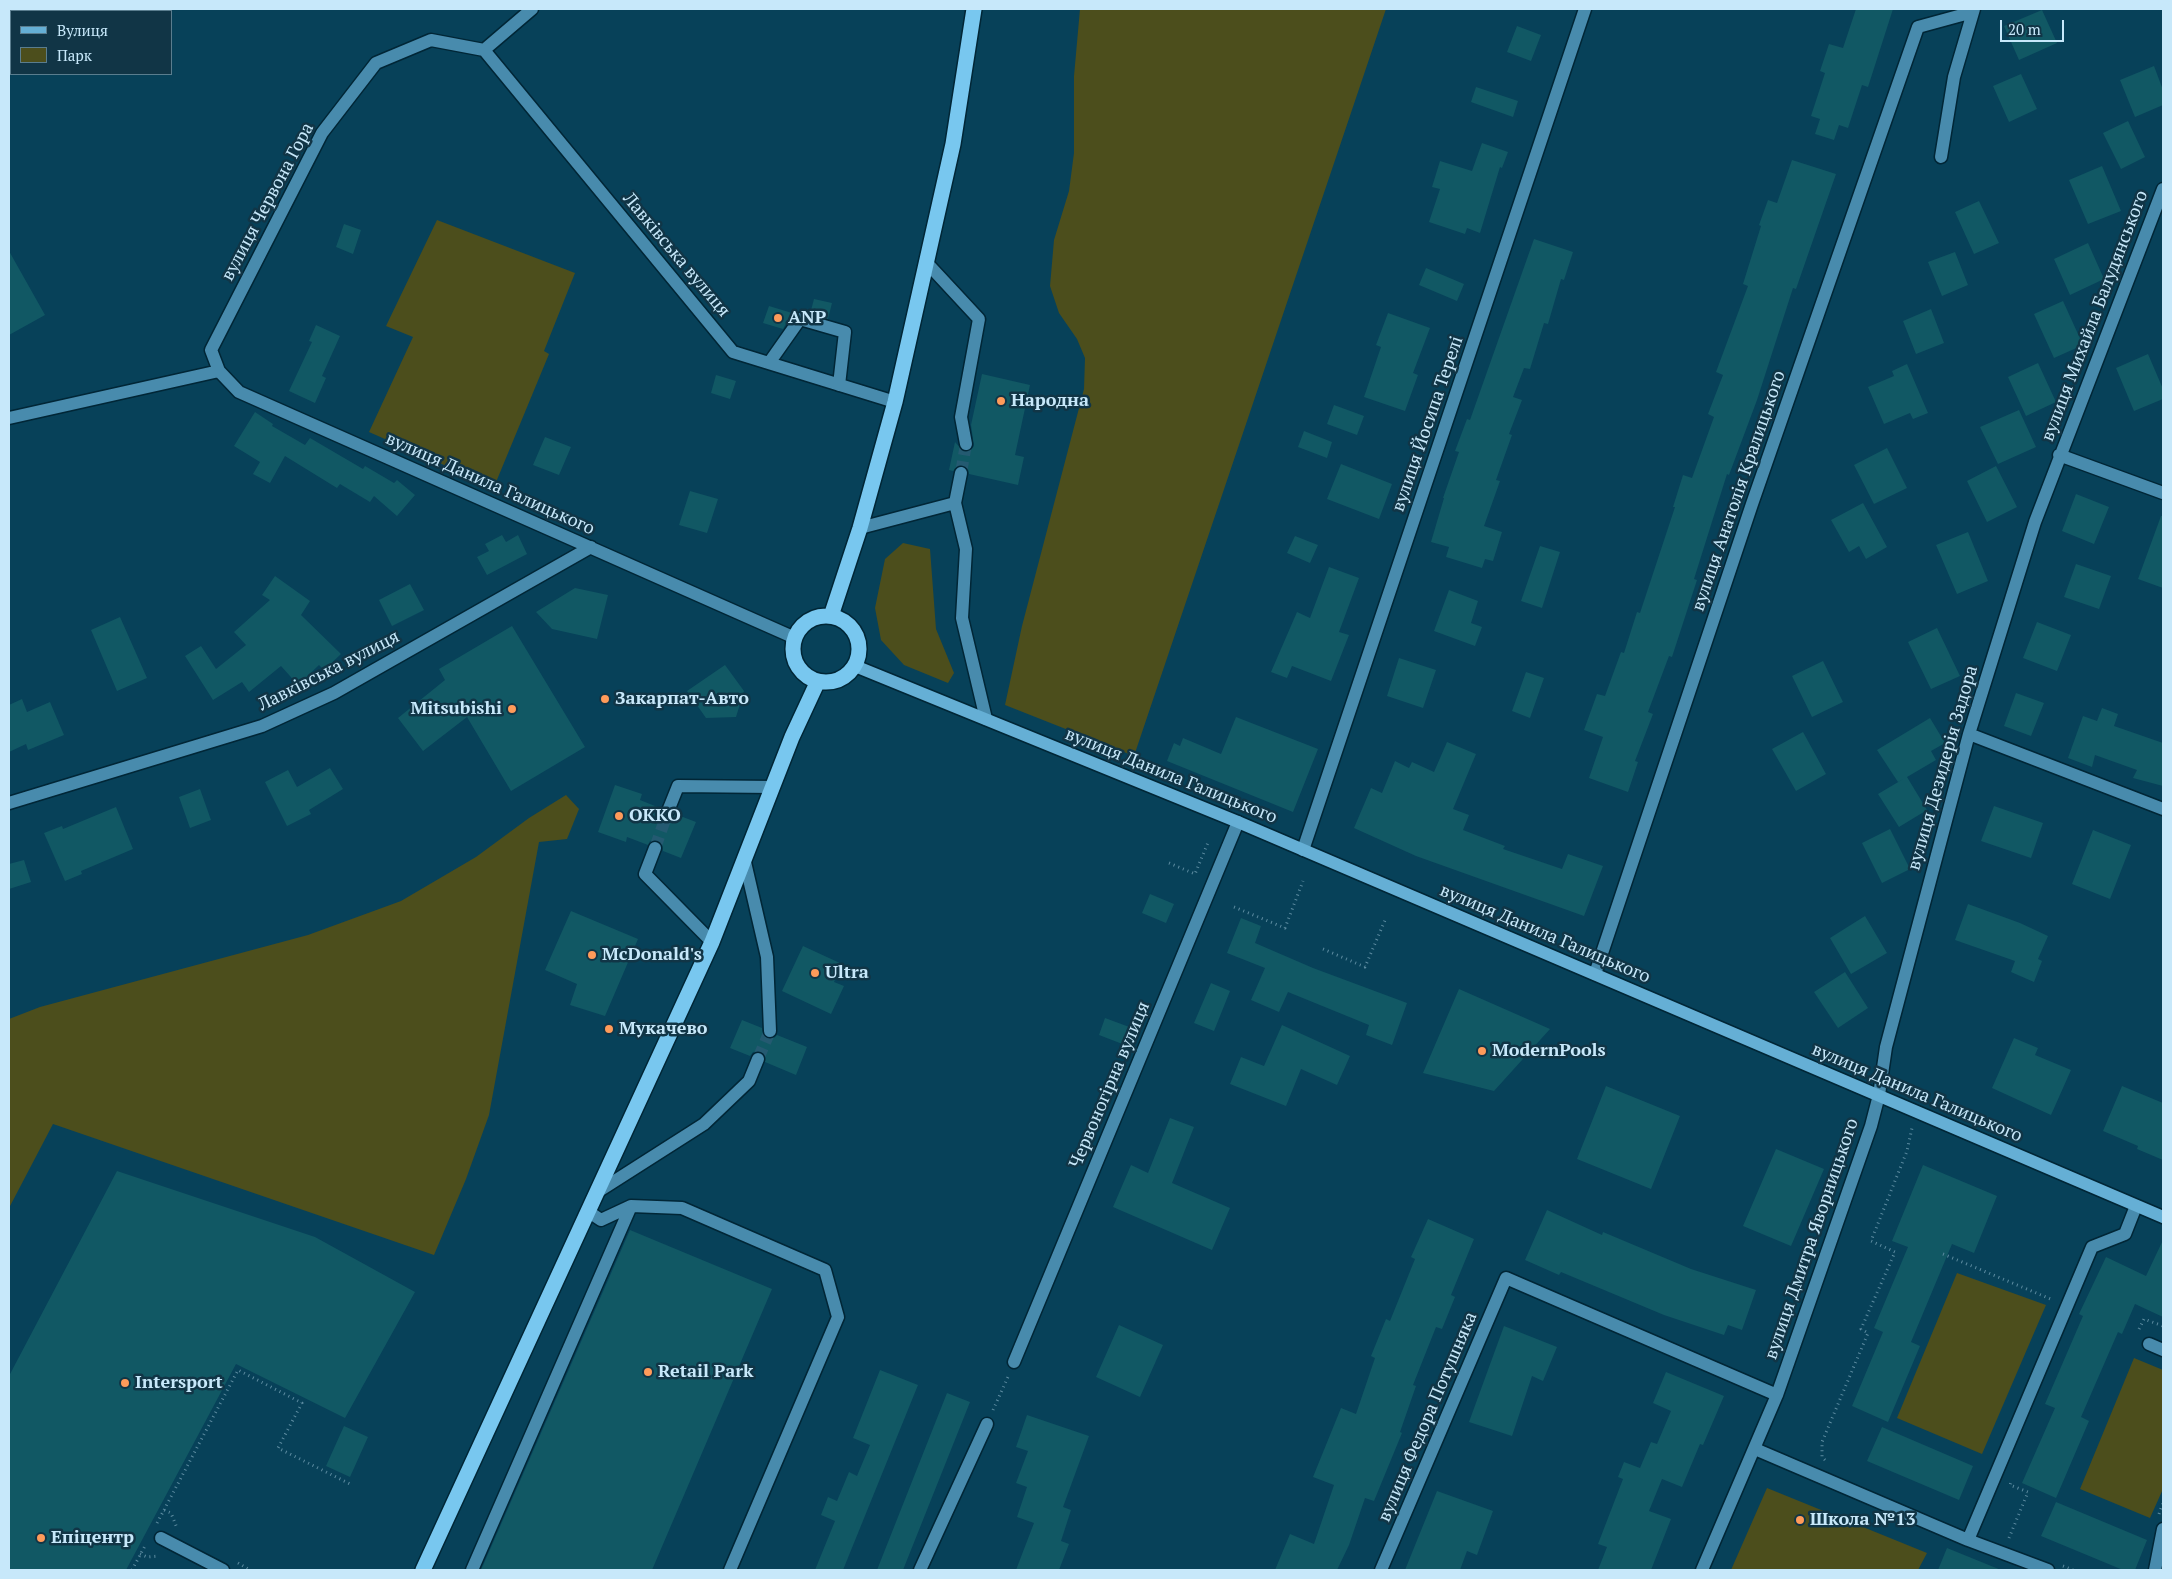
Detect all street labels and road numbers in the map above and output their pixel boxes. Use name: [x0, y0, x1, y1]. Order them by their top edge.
street label: вулиця Червона Гора: [217, 119, 319, 285]
street label: вулиця Михайла Балудянського: [2037, 187, 2153, 445]
street label: Лавківська вулиця: [618, 189, 734, 321]
street label: вулиця Йосипа Терелі: [1388, 333, 1468, 515]
street label: вулиця Анатолія Кралицького: [1688, 368, 1790, 614]
street label: вулиця Данила Галицького: [382, 428, 598, 540]
street label: Лавківська вулиця: [255, 626, 403, 716]
street label: вулиця Дезидерія Задора: [1903, 663, 1983, 873]
street label: вулиця Данила Галицького: [1062, 724, 1280, 828]
street label: вулиця Данила Галицького: [1437, 880, 1653, 988]
street label: Червоногірна вулиця: [1065, 999, 1155, 1171]
street label: вулиця Данила Галицького: [1809, 1039, 2025, 1147]
street label: вулиця Дмитра Яворницького: [1761, 1116, 1863, 1362]
street label: вулиця Федора Потушняка: [1374, 1309, 1482, 1525]

